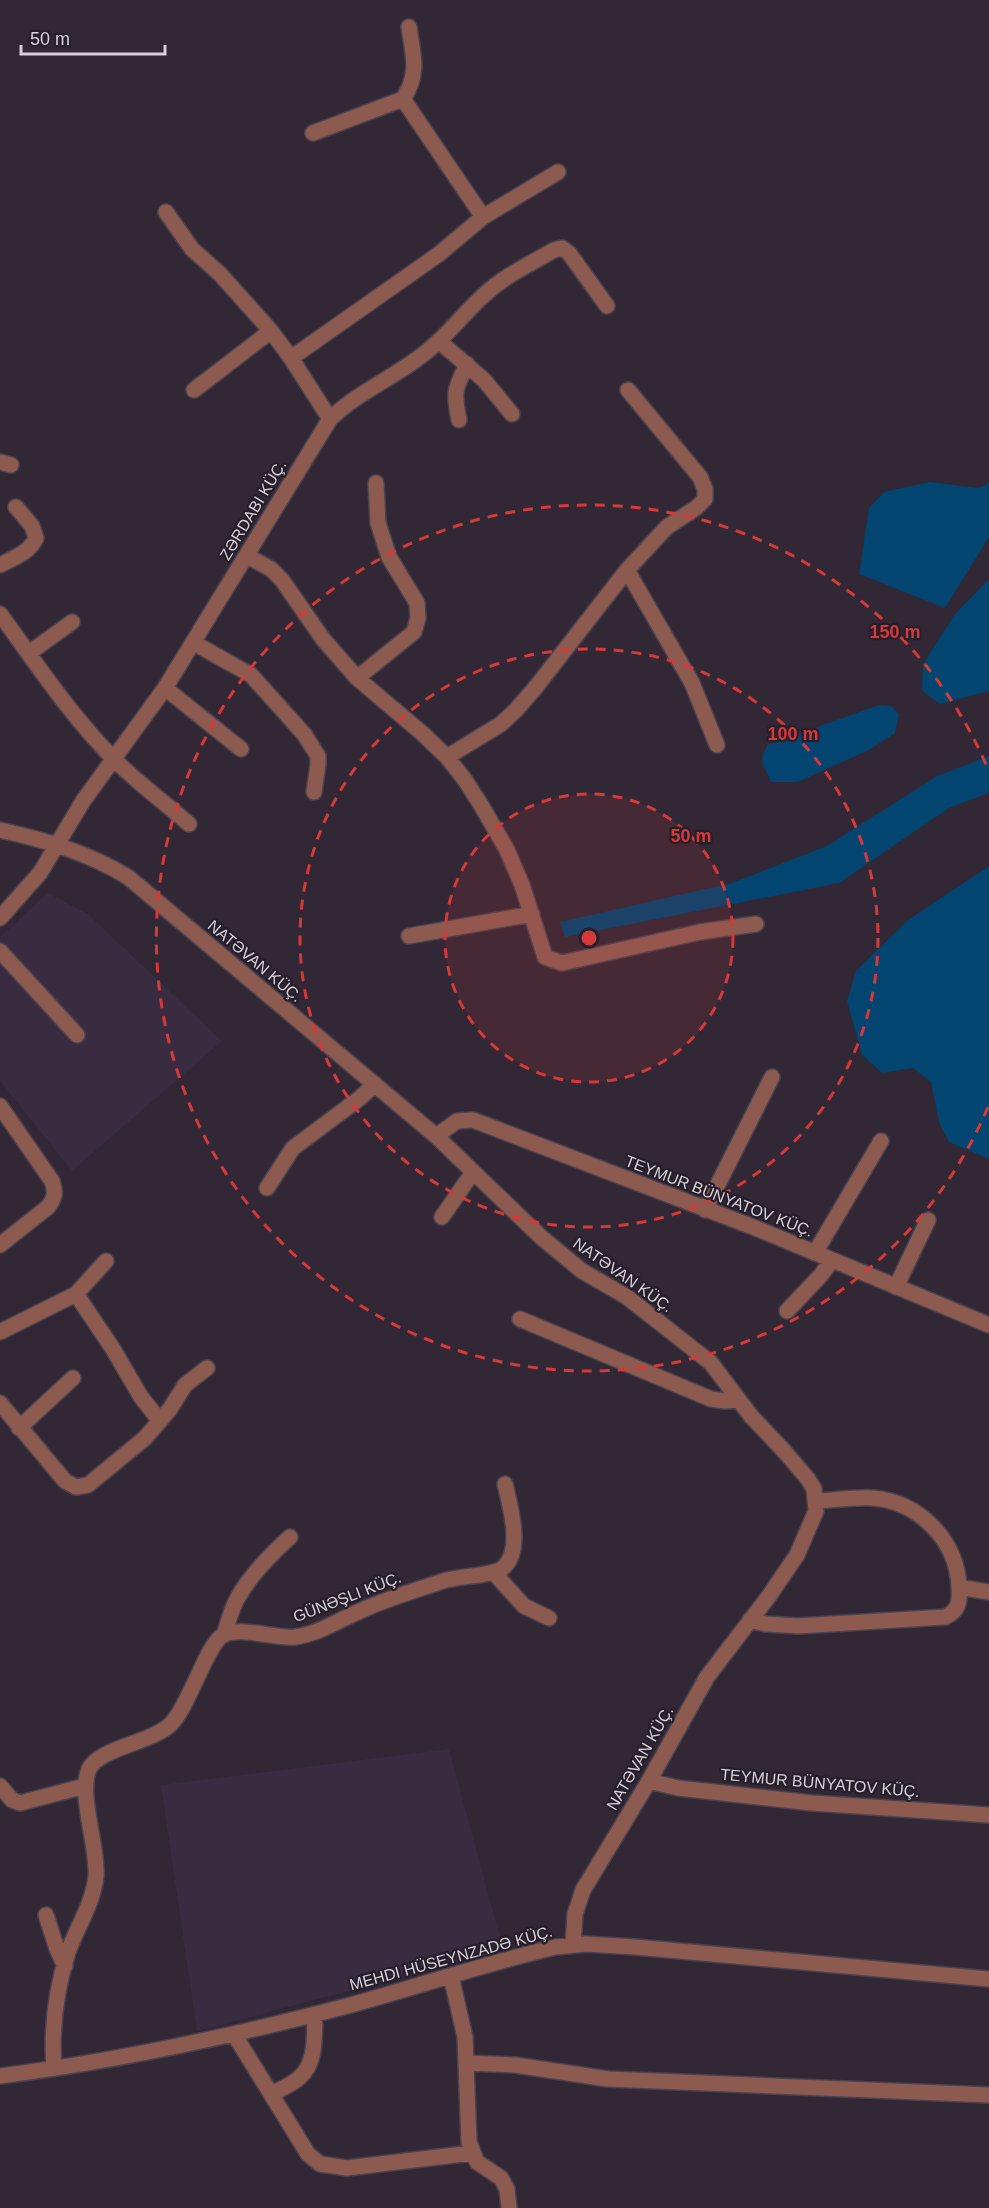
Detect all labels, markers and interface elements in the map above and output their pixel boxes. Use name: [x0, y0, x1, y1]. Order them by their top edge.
scale bar: [21, 18, 165, 56]
text: 50 m: [30, 29, 70, 49]
street label: ZƏRDABI KÜÇ.: [217, 457, 289, 563]
text: 150 m: [869, 622, 921, 642]
text: 100 m: [767, 724, 819, 744]
text: 50 m: [670, 826, 712, 846]
street label: NATƏVAN KÜÇ.: [205, 917, 305, 1005]
centre of rings: [579, 928, 599, 948]
street label: TEYMUR BÜNYATOV KÜÇ.: [623, 1152, 815, 1240]
street label: NATƏVAN KÜÇ.: [570, 1234, 676, 1316]
street label: GÜNƏŞLI KÜÇ.: [291, 1569, 403, 1625]
street label: NATƏVAN KÜÇ.: [603, 1703, 677, 1813]
street label: TEYMUR BÜNYATOV KÜÇ.: [720, 1766, 920, 1800]
street label: MEHDI HÜSEYNZADƏ KÜÇ.: [348, 1923, 554, 1993]

